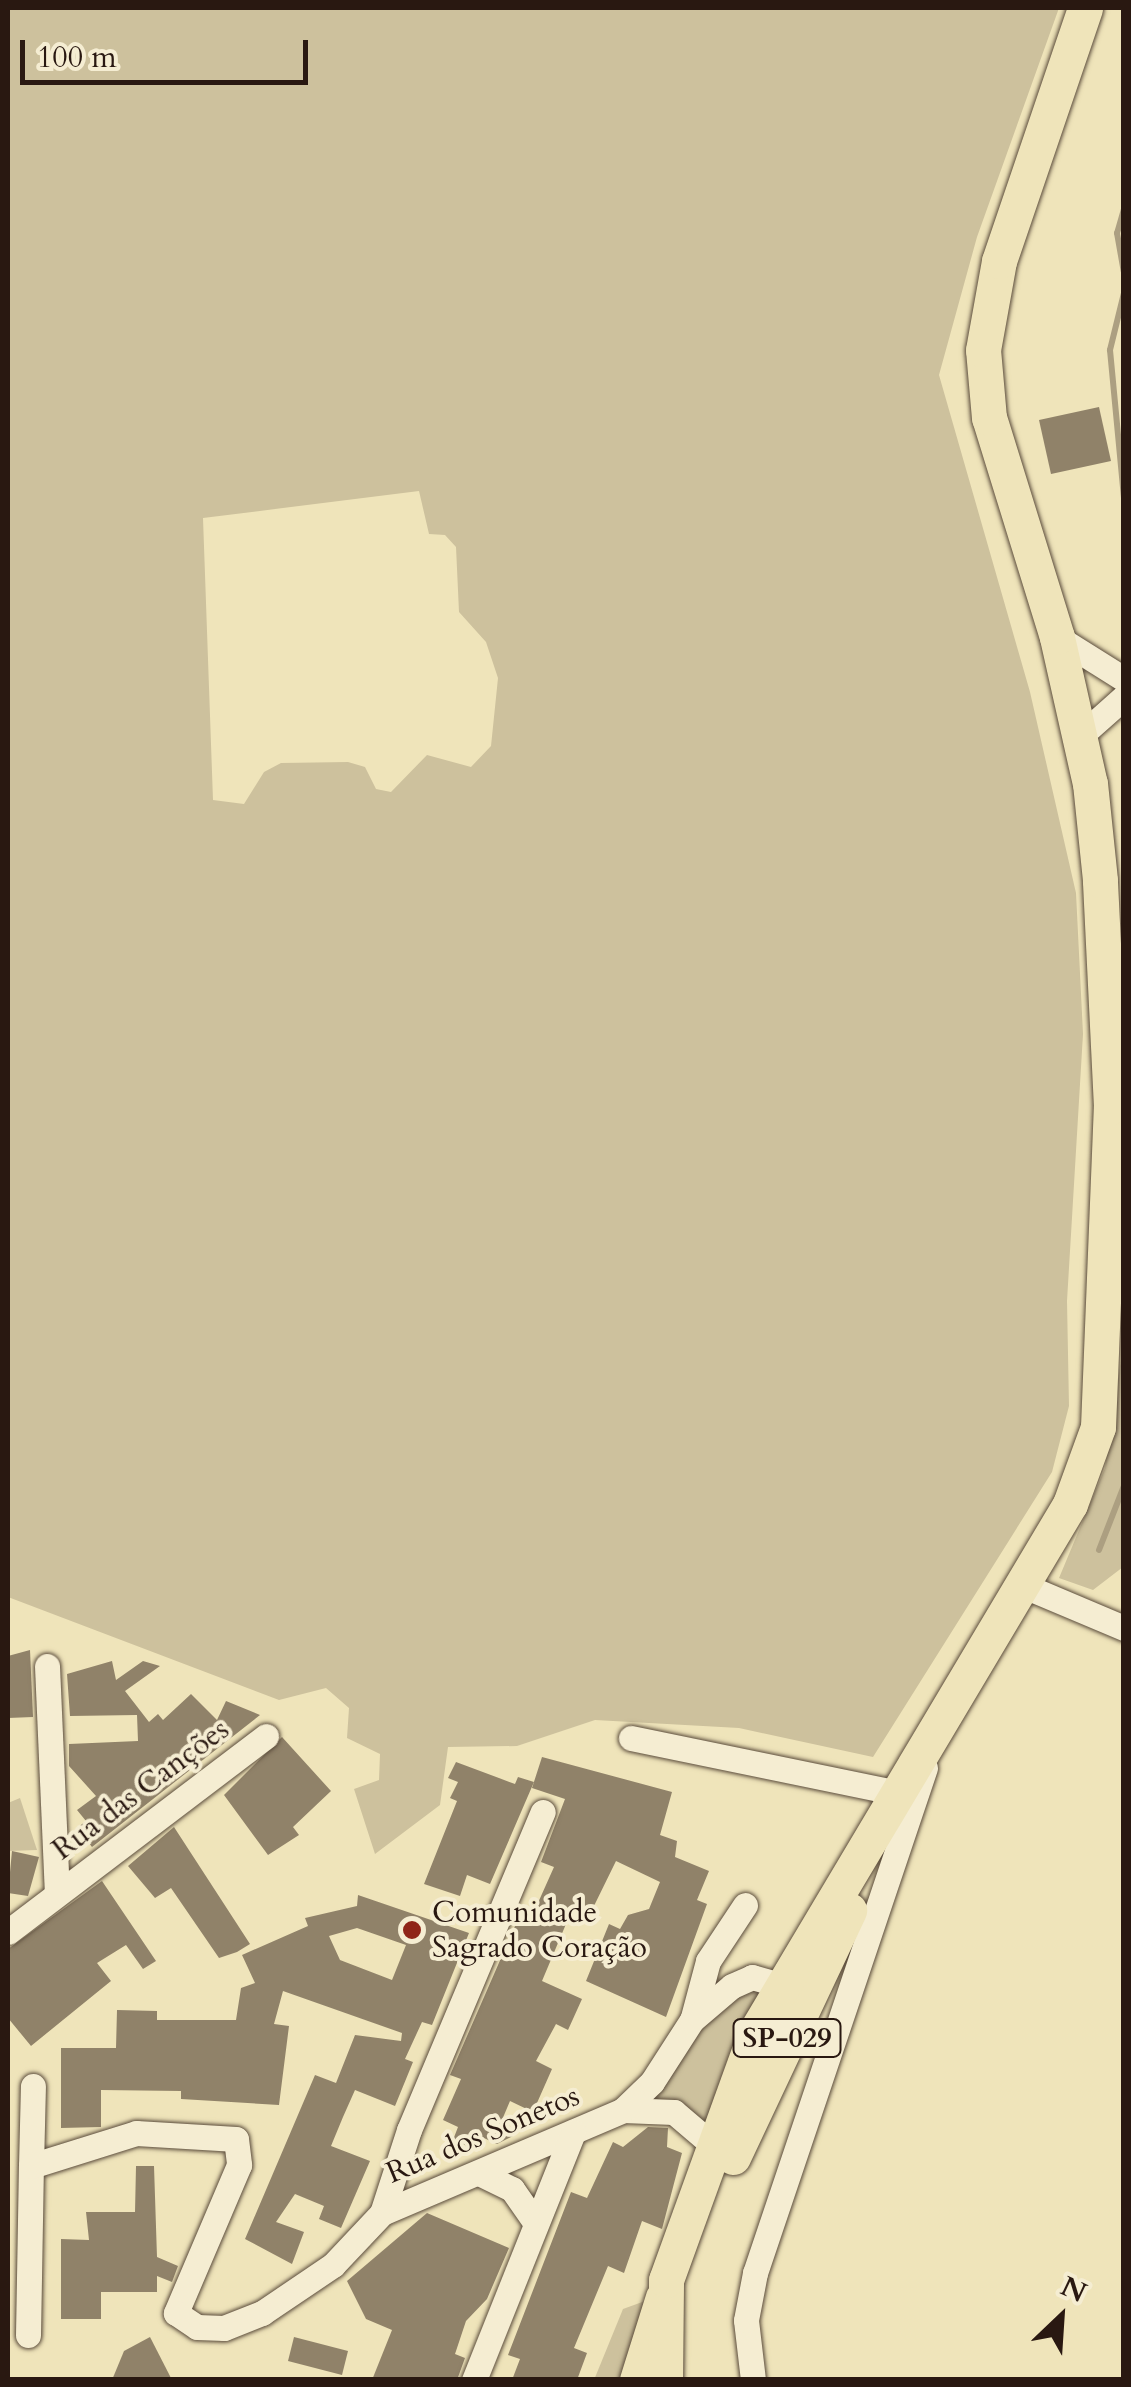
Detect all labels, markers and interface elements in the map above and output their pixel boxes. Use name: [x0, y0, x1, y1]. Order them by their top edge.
scale bar: [25, 20, 312, 82]
text: 100 m: [37, 37, 117, 78]
street label: Rua das Canções: [46, 1712, 236, 1868]
place label: Comunidade Sagrado Coração: [432, 1895, 647, 1966]
marker: Comunidade Sagrado Coração: [401, 1919, 423, 1941]
road number: SP-029: [732, 2015, 842, 2061]
street label: Rua dos Sonetos: [381, 2078, 585, 2192]
north arrow: [1011, 2267, 1111, 2367]
text: N: [1055, 2267, 1093, 2312]

